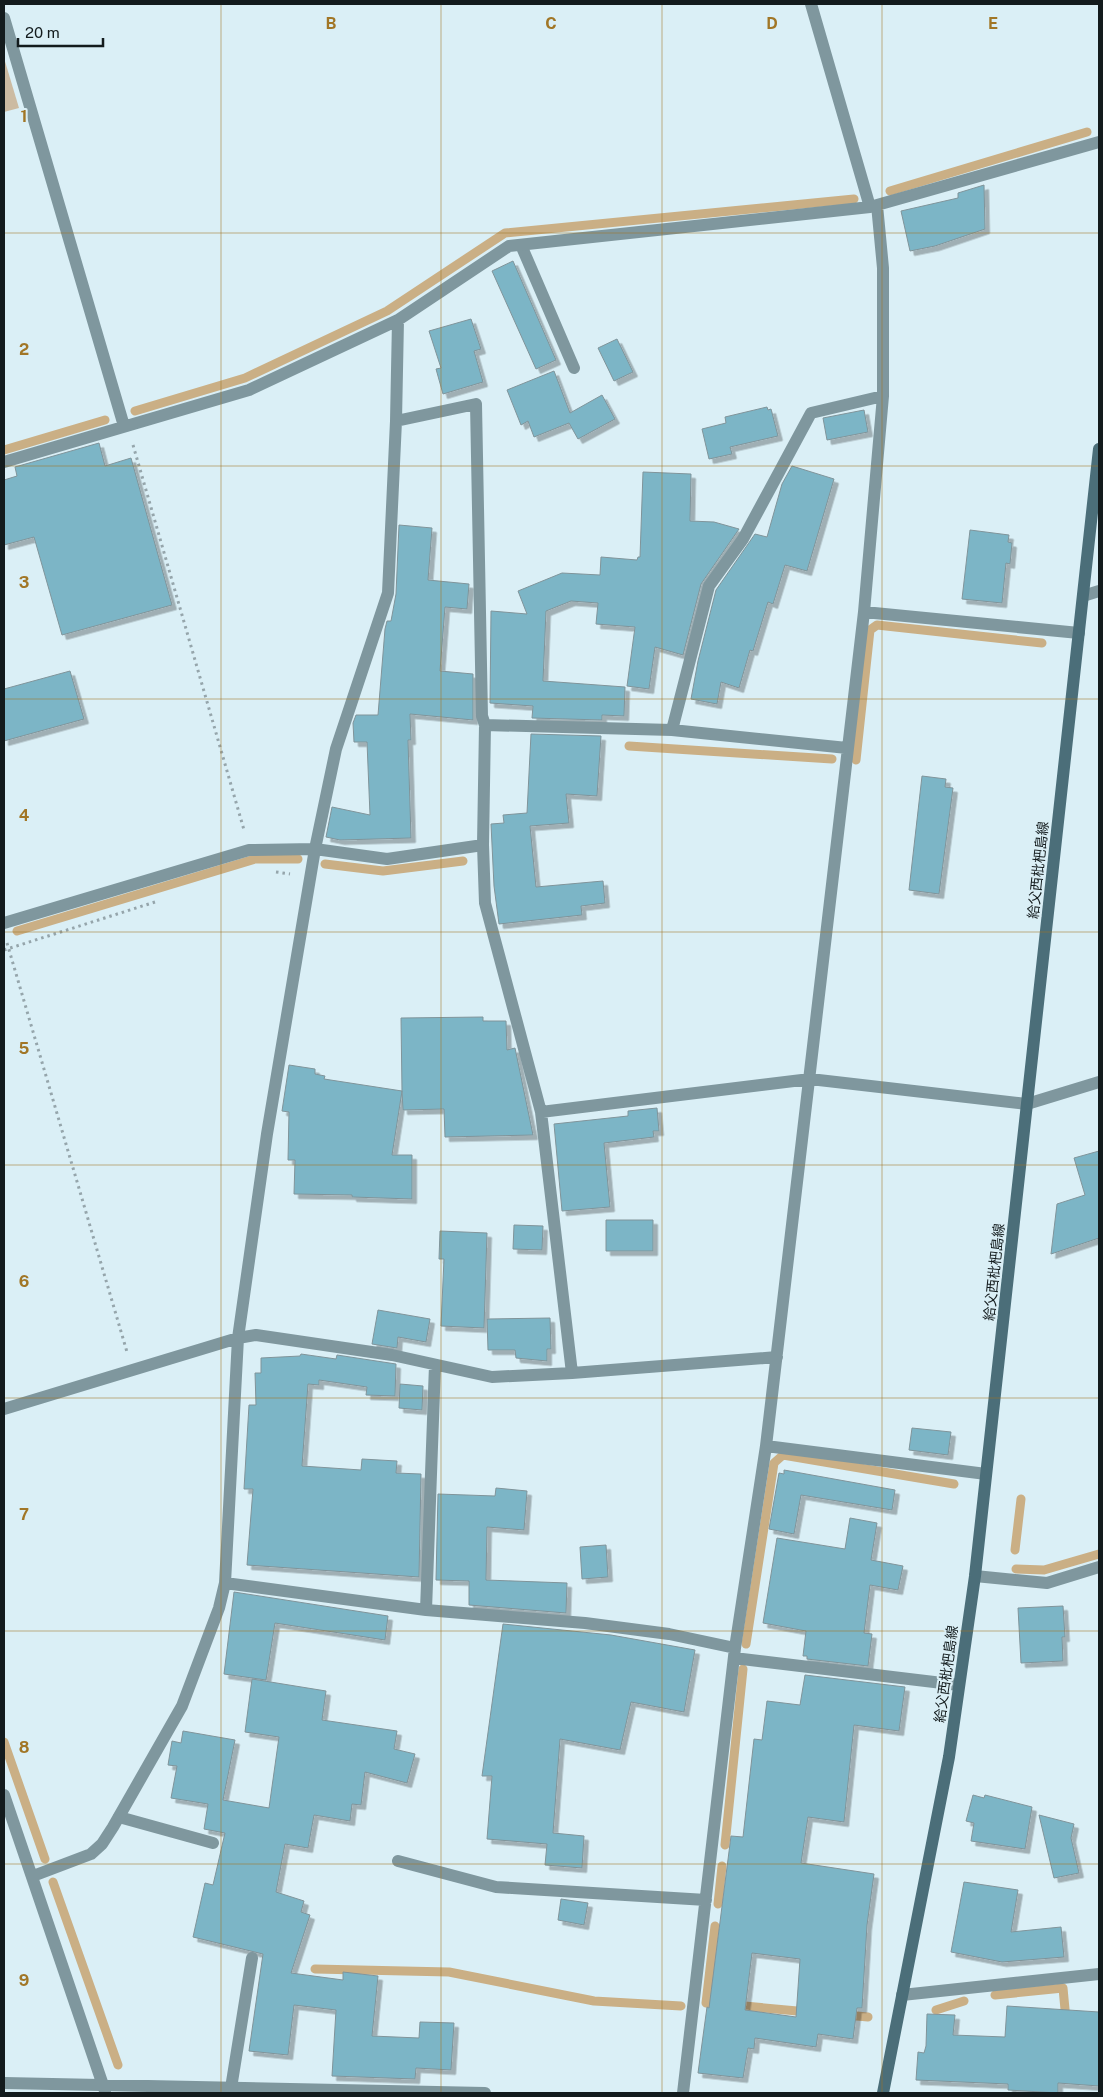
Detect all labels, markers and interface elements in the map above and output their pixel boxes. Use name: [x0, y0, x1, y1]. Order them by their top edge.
text: B: [326, 14, 337, 33]
text: C: [545, 14, 557, 33]
text: D: [766, 14, 778, 33]
text: E: [988, 14, 998, 33]
scale bar: [18, 15, 102, 47]
text: 20 m: [25, 24, 60, 41]
text: 1: [21, 107, 27, 126]
text: 2: [19, 340, 29, 359]
text: 3: [19, 573, 29, 592]
text: 4: [19, 806, 30, 825]
street label: 給父西枇杷島線: [1025, 820, 1051, 920]
text: 5: [19, 1039, 30, 1058]
street label: 給父西枇杷島線: [981, 1222, 1007, 1322]
text: 6: [19, 1272, 29, 1291]
text: 7: [19, 1505, 29, 1524]
street label: 給父西枇杷島線: [931, 1624, 961, 1724]
text: 8: [19, 1738, 30, 1757]
text: 9: [19, 1971, 29, 1990]

